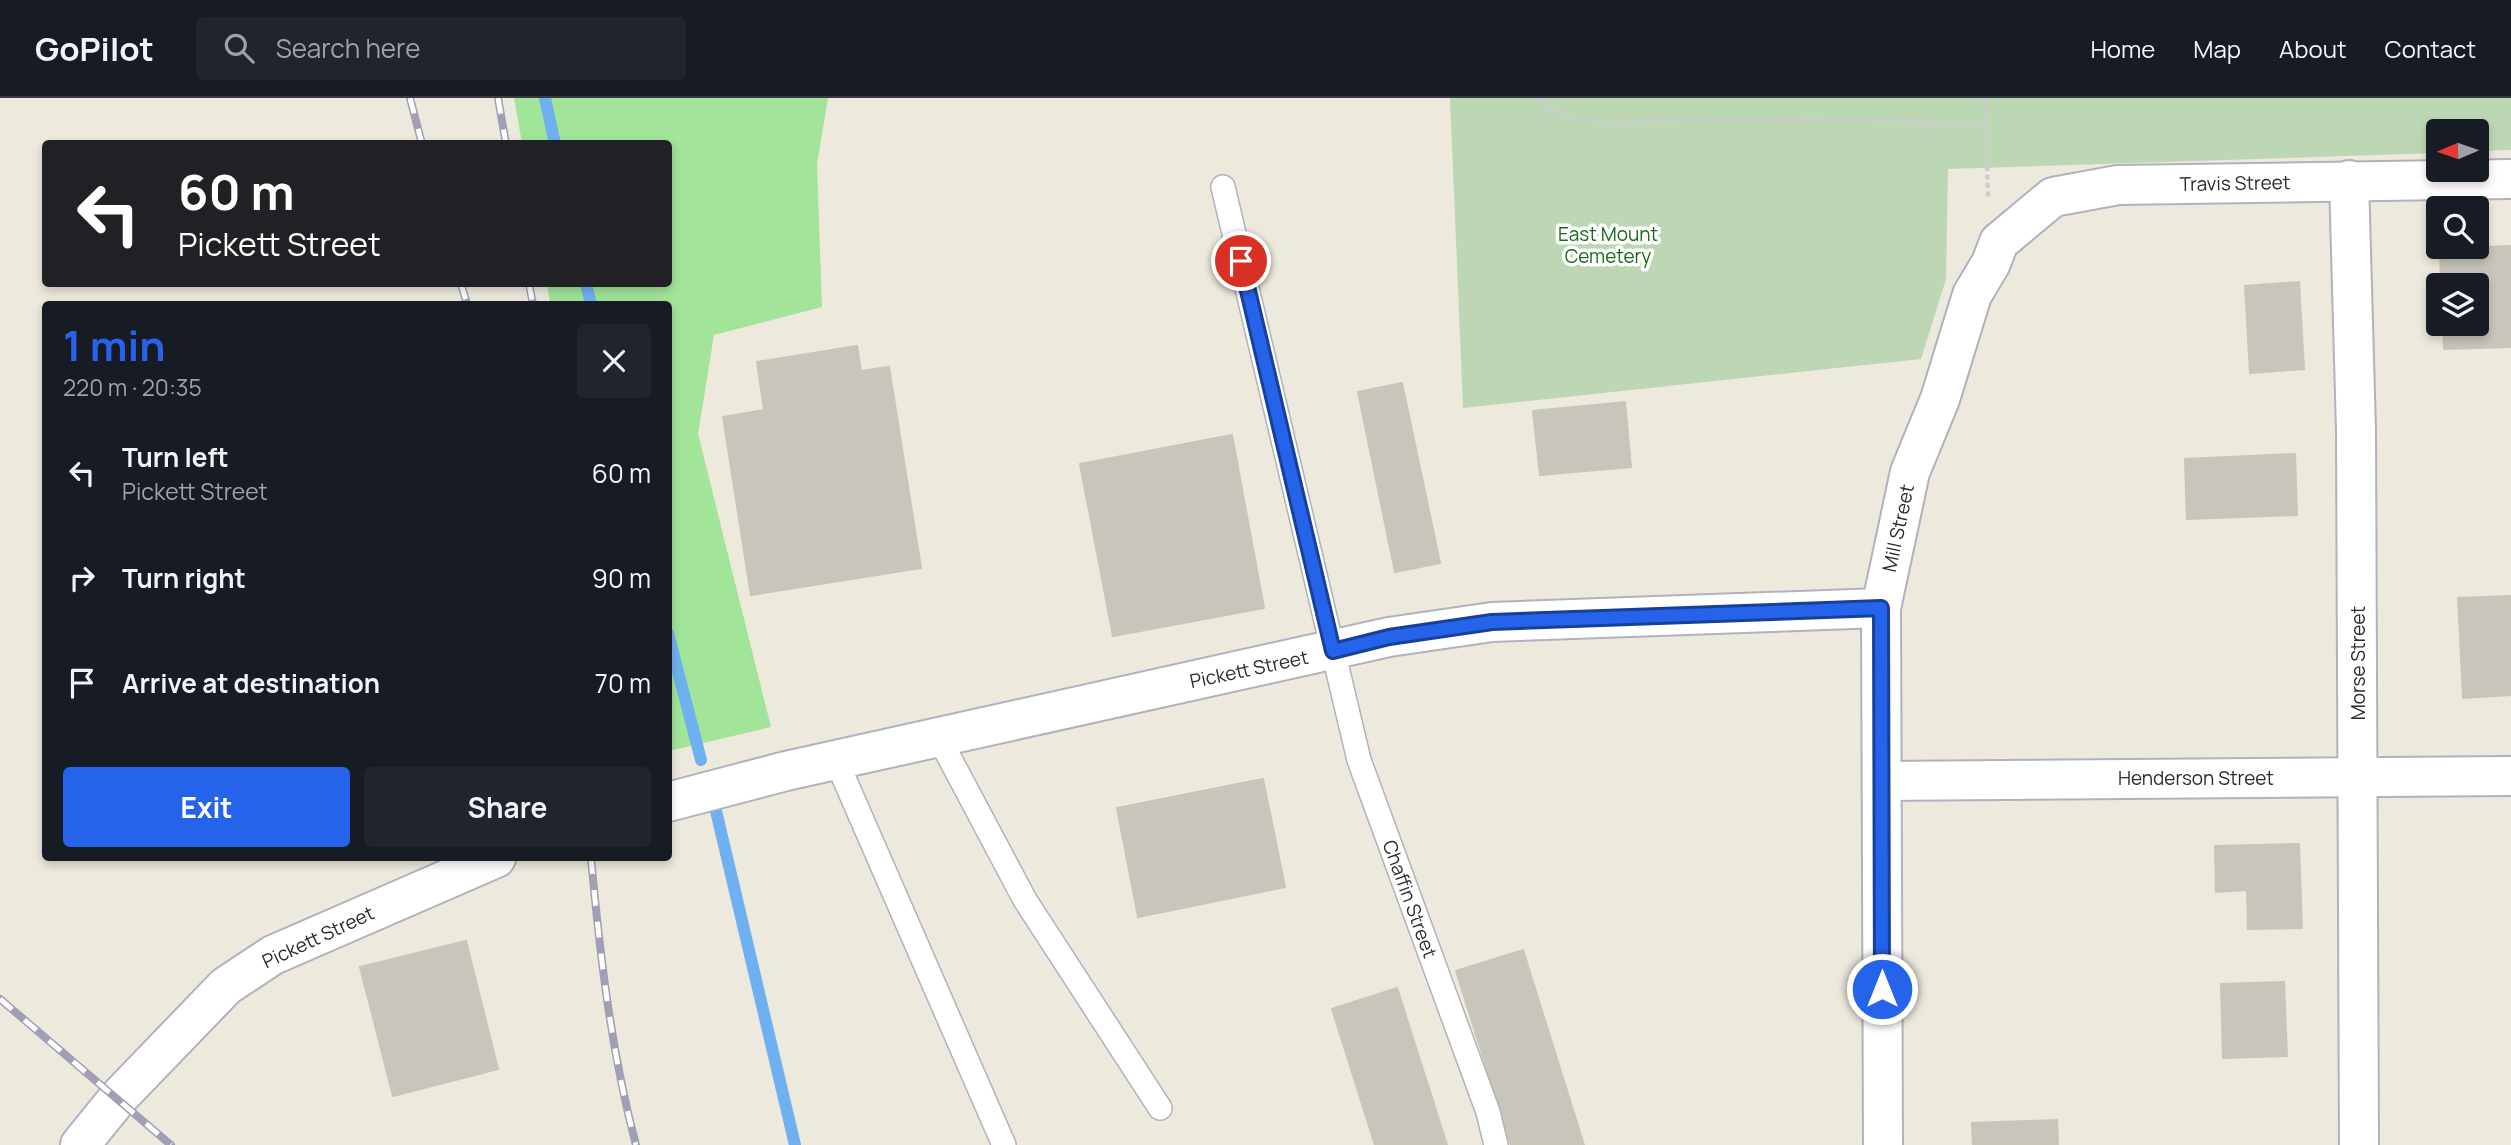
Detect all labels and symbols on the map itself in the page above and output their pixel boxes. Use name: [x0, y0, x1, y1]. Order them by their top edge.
north arrow: [2426, 119, 2488, 182]
street label: Travis Street: [2179, 169, 2291, 197]
park label: East Mount Cemetery: [1558, 221, 1658, 269]
pin: [1211, 231, 1271, 291]
street label: Mill Street: [1876, 482, 1920, 574]
street label: Morse Street: [2345, 606, 2371, 720]
street label: Pickett Street: [1187, 644, 1311, 694]
street label: Henderson Street: [2118, 765, 2274, 791]
street label: Chaffin Street: [1377, 836, 1443, 962]
street label: Pickett Street: [258, 900, 378, 974]
position arrow: [1845, 952, 1919, 1026]

